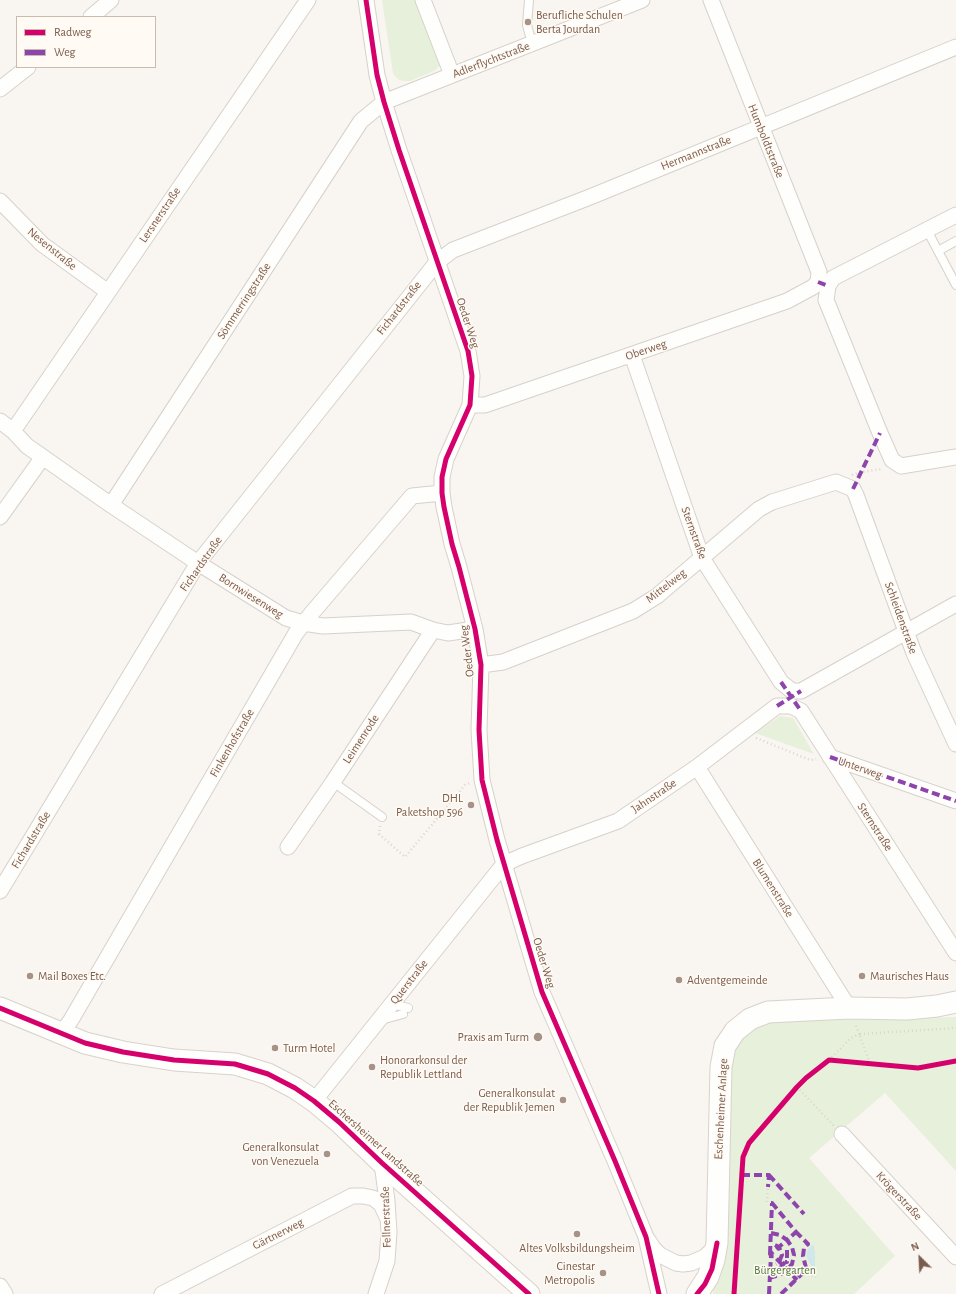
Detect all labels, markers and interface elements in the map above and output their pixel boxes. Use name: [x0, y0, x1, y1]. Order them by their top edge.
place label: Berufliche Schulen Berta Jourdan: [536, 8, 623, 36]
legend: [16, 16, 156, 68]
marker: Berufliche Schulen Berta Jourdan: [523, 17, 533, 27]
text: Radweg: [54, 26, 91, 38]
street label: Adlerflychtstraße: [450, 39, 532, 81]
text: Weg: [54, 46, 75, 58]
street label: Humboldtstraße: [745, 102, 787, 180]
street label: Hermannstraße: [659, 132, 733, 174]
street label: Lersnerstraße: [136, 184, 184, 246]
street label: Nesenstraße: [24, 225, 80, 273]
street label: Sömmerringstraße: [214, 260, 274, 342]
street label: Fichardstraße: [374, 278, 424, 338]
street label: Oeder Weg: [453, 296, 483, 350]
street label: Oberweg: [624, 336, 668, 364]
street label: Sternstraße: [678, 505, 710, 561]
street label: Fichardstraße: [177, 534, 225, 594]
street label: Mittelweg: [643, 566, 689, 606]
street label: Bornwiesenweg: [216, 570, 286, 622]
street label: Schleidenstraße: [881, 580, 921, 656]
street label: Oeder Weg: [457, 624, 477, 678]
street label: Finkenhofstraße: [207, 706, 257, 780]
street label: Leimenrode: [340, 712, 382, 766]
street label: Unterweg: [836, 754, 884, 782]
street label: Jahnstraße: [629, 776, 679, 816]
place label: DHL Paketshop 596: [396, 791, 463, 819]
marker: DHL Paketshop 596: [466, 800, 476, 810]
street label: Sternstraße: [854, 800, 896, 854]
street label: Fichardstraße: [8, 809, 54, 871]
street label: Blumenstraße: [749, 856, 797, 920]
street label: Oeder Weg: [529, 936, 559, 990]
street label: Querstraße: [387, 957, 431, 1007]
place label: Mail Boxes Etc.: [38, 969, 106, 983]
place label: Maurisches Haus: [870, 969, 949, 983]
marker: Mail Boxes Etc.: [25, 971, 35, 981]
marker: Maurisches Haus: [857, 971, 867, 981]
place label: Adventgemeinde: [687, 973, 767, 987]
marker: Adventgemeinde: [674, 975, 684, 985]
place label: Praxis am Turm: [458, 1030, 529, 1044]
marker: Praxis am Turm: [532, 1031, 544, 1043]
place label: Turm Hotel: [283, 1041, 335, 1055]
marker: Turm Hotel: [270, 1043, 280, 1053]
place label: Honorarkonsul der Republik Lettland: [380, 1053, 467, 1081]
street label: Eschenheimer Anlage: [711, 1058, 731, 1160]
marker: Honorarkonsul der Republik Lettland: [367, 1062, 377, 1072]
place label: Generalkonsulat der Republik Jemen: [464, 1086, 555, 1114]
marker: Generalkonsulat der Republik Jemen: [558, 1095, 568, 1105]
street label: Eschersheimer Landstraße: [325, 1096, 427, 1190]
place label: Generalkonsulat von Venezuela: [242, 1140, 319, 1168]
marker: Generalkonsulat von Venezuela: [322, 1149, 332, 1159]
street label: Krögerstraße: [873, 1169, 925, 1223]
street label: Fellnerstraße: [378, 1186, 394, 1248]
street label: Gärtnerweg: [250, 1215, 306, 1253]
marker: Altes Volksbildungsheim: [572, 1229, 582, 1239]
north arrow: [900, 1238, 940, 1278]
text: N: [909, 1240, 921, 1253]
place label: Altes Volksbildungsheim: [519, 1241, 635, 1255]
place label: Cinestar Metropolis: [544, 1259, 595, 1287]
park label: Bürgergarten: [754, 1263, 816, 1277]
marker: Cinestar Metropolis: [598, 1268, 608, 1278]

